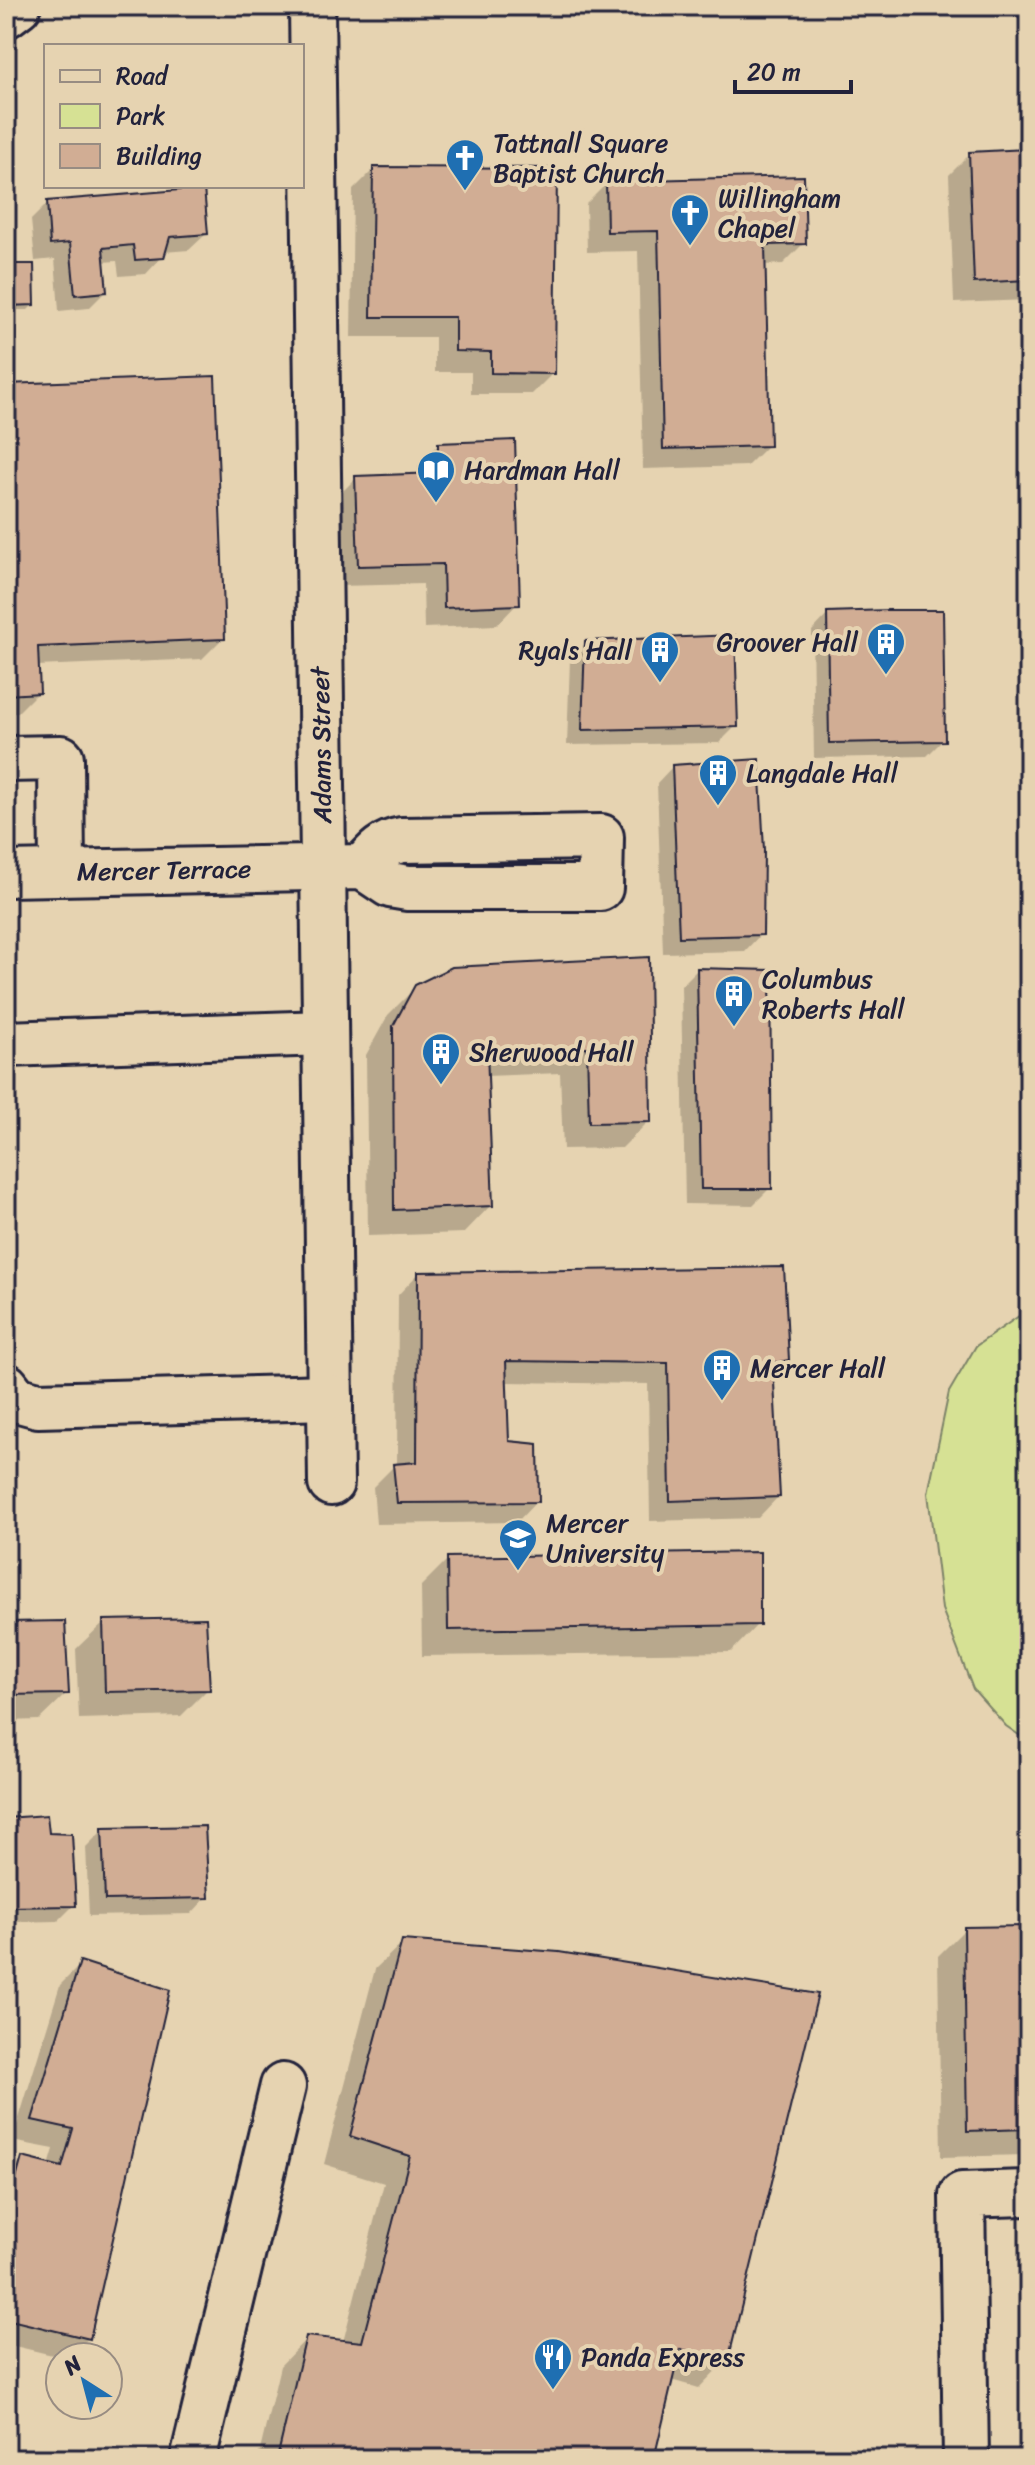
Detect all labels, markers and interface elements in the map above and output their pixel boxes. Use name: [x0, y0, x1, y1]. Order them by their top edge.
legend: [44, 44, 304, 188]
scale bar: [735, 44, 851, 94]
text: 20 m: [747, 51, 801, 93]
text: Road: [116, 55, 170, 97]
text: Park: [116, 95, 165, 137]
place label: Tattnall Square Baptist Church: [493, 120, 668, 196]
text: Building: [116, 135, 202, 177]
church icon: Tattnall Square Baptist Church: [444, 137, 486, 192]
place label: Willingham Chapel: [718, 175, 841, 251]
church icon: Willingham Chapel: [669, 192, 711, 247]
place label: Hardman Hall: [464, 447, 620, 493]
library icon: Hardman Hall: [415, 449, 457, 504]
place label: Groover Hall: [716, 619, 859, 665]
building icon: Groover Hall: [865, 621, 907, 676]
place label: Ryals Hall: [519, 627, 633, 673]
building icon: Ryals Hall: [639, 629, 681, 684]
street label: Adams Street: [297, 665, 345, 825]
place label: Langdale Hall: [746, 750, 899, 796]
building icon: Langdale Hall: [697, 752, 739, 807]
street label: Mercer Terrace: [76, 845, 252, 895]
place label: Columbus Roberts Hall: [762, 956, 905, 1032]
building icon: Columbus Roberts Hall: [713, 973, 755, 1028]
place label: Sherwood Hall: [469, 1029, 634, 1075]
building icon: Sherwood Hall: [420, 1031, 462, 1086]
place label: Mercer Hall: [750, 1345, 886, 1391]
building icon: Mercer Hall: [701, 1347, 743, 1402]
place label: Mercer University: [546, 1500, 665, 1576]
school or university icon: Mercer University: [497, 1517, 539, 1572]
place label: Panda Express: [581, 2334, 746, 2380]
restaurant icon: Panda Express: [532, 2336, 574, 2391]
north arrow: [44, 2341, 124, 2421]
text: N: [54, 2345, 91, 2386]

